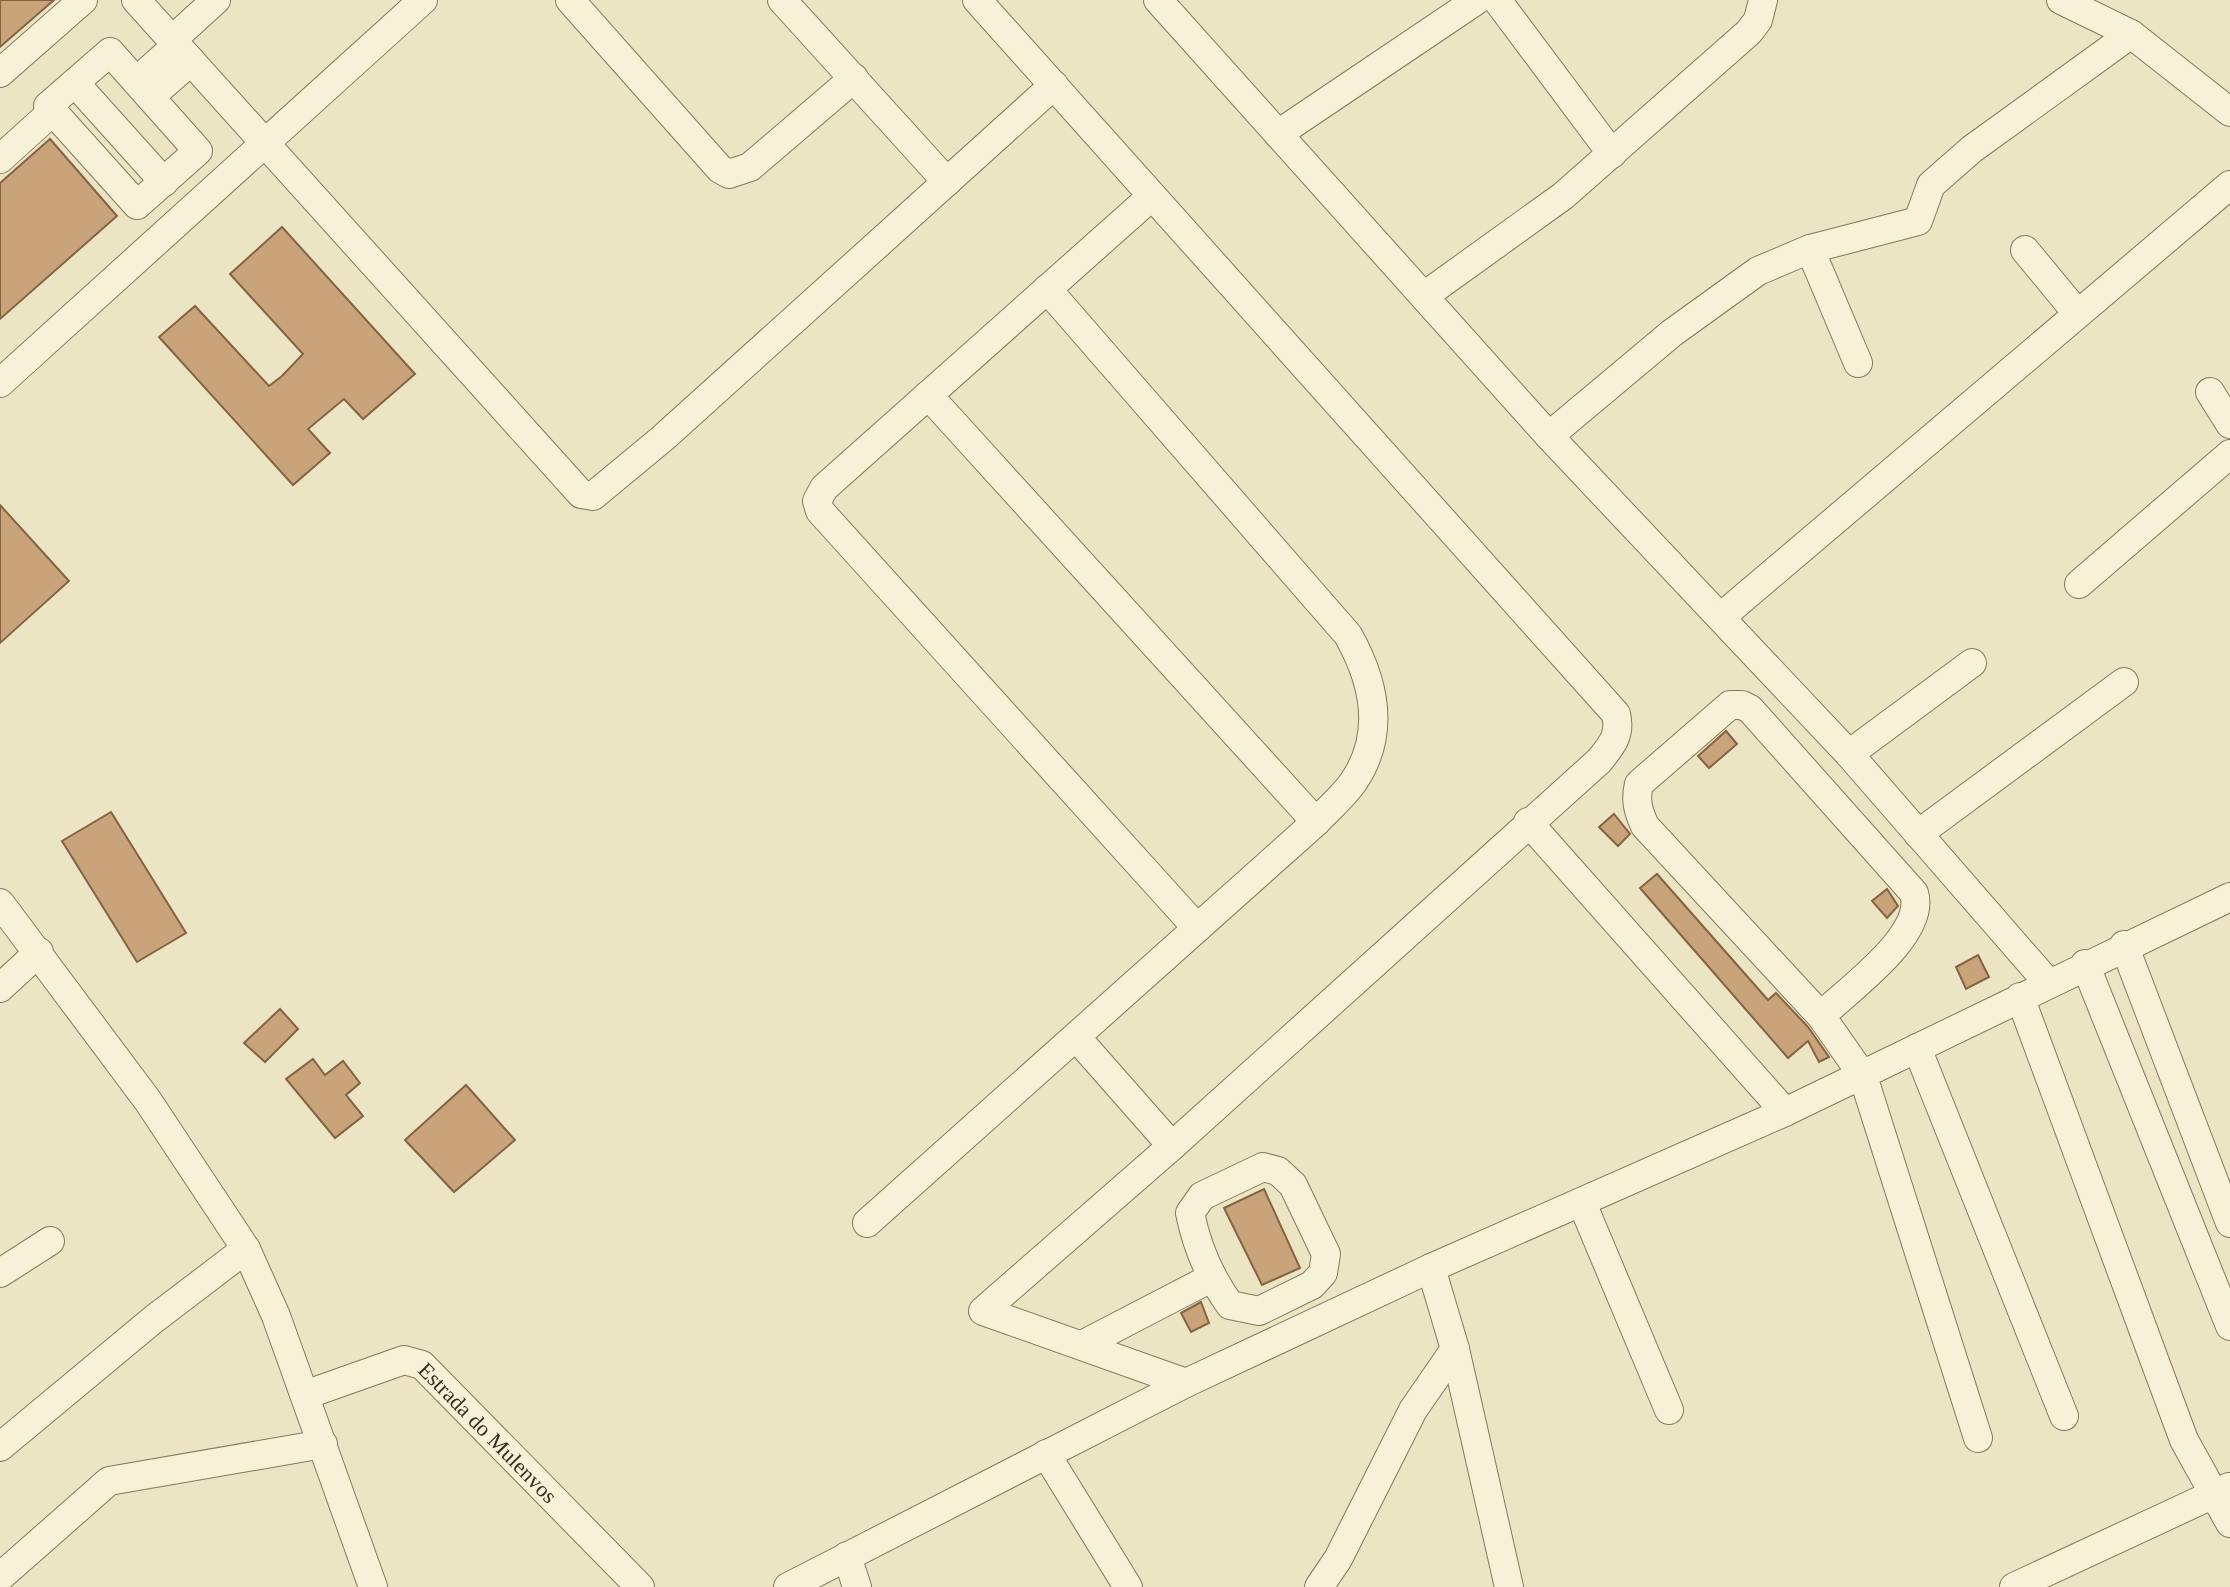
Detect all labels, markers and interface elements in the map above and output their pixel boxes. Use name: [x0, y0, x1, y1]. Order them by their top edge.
street label: Estrada do Mulenvos: [413, 1357, 562, 1508]

